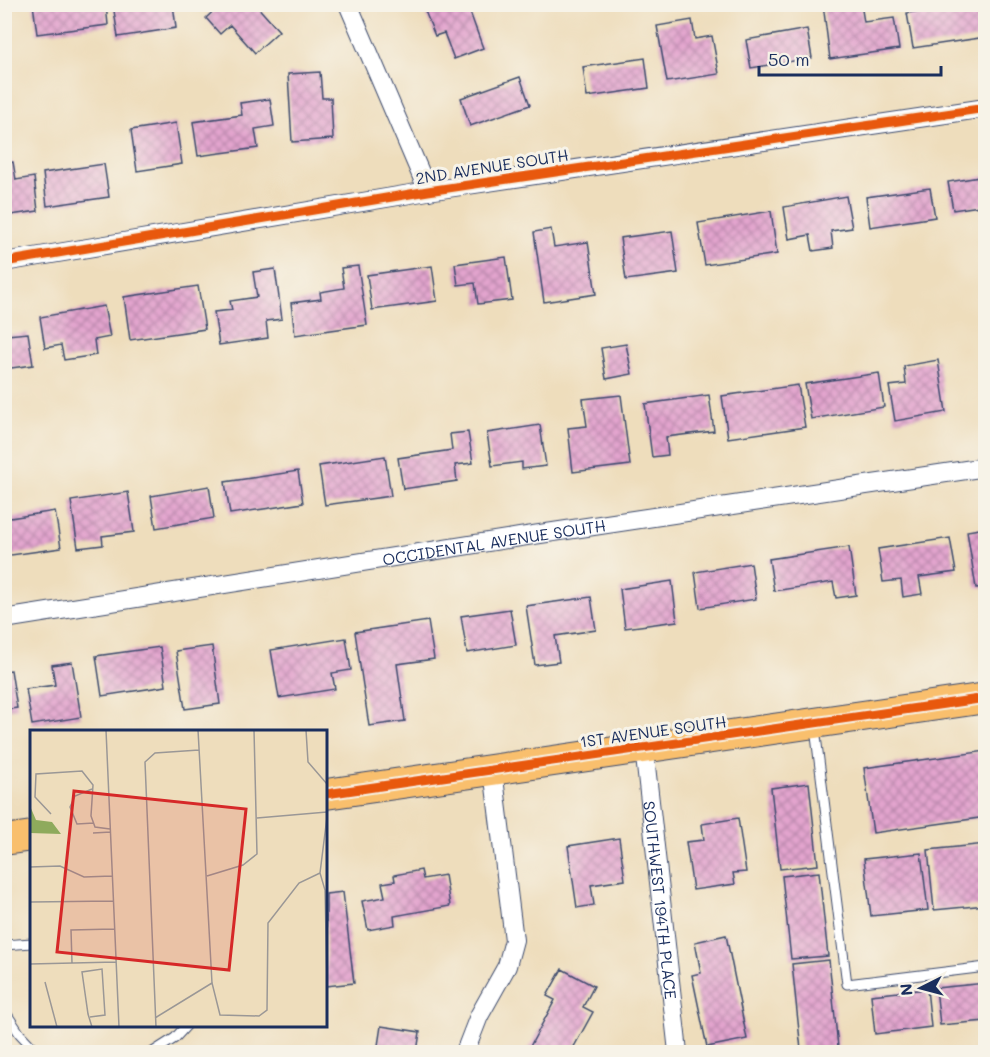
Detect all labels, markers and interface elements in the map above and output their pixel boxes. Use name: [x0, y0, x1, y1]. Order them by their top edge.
scale bar: [759, 39, 940, 77]
text: 50 m: [768, 47, 810, 71]
street label: 2ND AVENUE SOUTH: [414, 144, 570, 188]
street label: OCCIDENTAL AVENUE SOUTH: [381, 514, 607, 569]
street label: 1ST AVENUE SOUTH: [578, 710, 728, 752]
inset map: [30, 730, 327, 1027]
street label: SOUTHWEST 194TH PLACE: [639, 800, 683, 1000]
north arrow: [891, 958, 951, 1018]
text: N: [895, 982, 917, 997]

